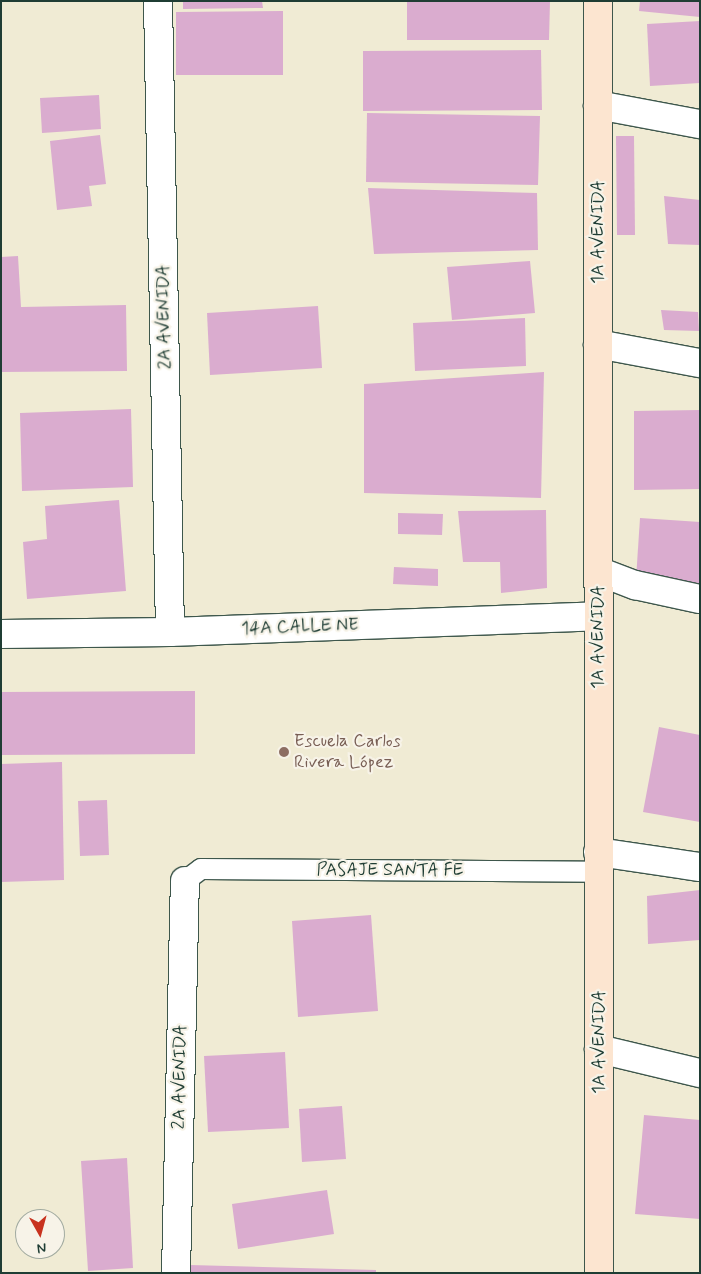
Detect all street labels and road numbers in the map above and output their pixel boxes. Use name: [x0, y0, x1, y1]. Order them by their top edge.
street label: 1A AVENIDA: [587, 180, 609, 284]
street label: 2A AVENIDA: [152, 265, 176, 369]
street label: 1A AVENIDA: [587, 585, 609, 689]
street label: 14A CALLE NE: [239, 614, 361, 640]
street label: PASAJE SANTA FE: [317, 859, 463, 881]
street label: 1A AVENIDA: [588, 990, 610, 1094]
street label: 2A AVENIDA: [168, 1025, 192, 1129]

